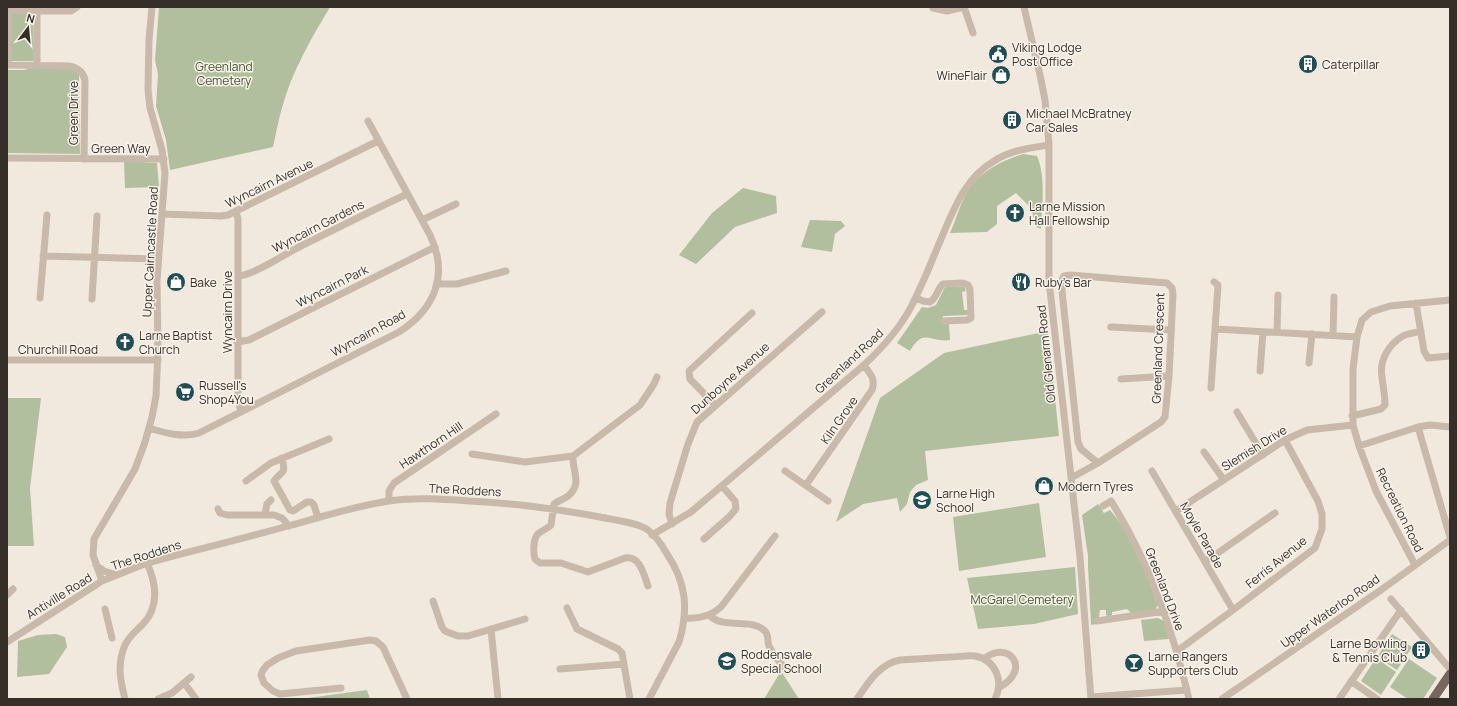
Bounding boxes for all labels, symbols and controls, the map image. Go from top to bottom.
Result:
north arrow [8,8,48,48]
text: N [25,10,37,26]
place label: Viking Lodge Post Office [1012,39,1082,70]
public building icon: Viking Lodge Post Office [987,43,1009,65]
building icon: Caterpillar [1297,53,1319,75]
place label: Caterpillar [1322,56,1380,73]
park label: Greenland Cemetery [195,58,253,89]
shop icon: WineFlair [990,64,1012,86]
place label: WineFlair [936,67,988,84]
street label: Green Drive [65,81,82,145]
place label: Michael McBratney Car Sales [1026,105,1132,136]
building icon: Michael McBratney Car Sales [1001,109,1023,131]
street label: Green Way [91,140,151,157]
street label: Wyncairn Avenue [222,154,316,212]
street label: Upper Cairncastle Road [138,186,162,318]
street label: Wyncairn Gardens [269,195,367,257]
place label: Larne Mission Hall Fellowship [1029,198,1110,229]
church icon: Larne Mission Hall Fellowship [1004,202,1026,224]
street label: Wyncairn Park [293,260,372,311]
shop icon: Bake [165,271,187,293]
street label: Wyncairn Drive [219,271,236,353]
restaurant icon: Ruby's Bar [1010,271,1032,293]
place label: Bake [190,274,217,291]
place label: Ruby's Bar [1035,274,1092,291]
street label: Greenland Crescent [1148,292,1168,404]
street label: Old Glenarm Road [1032,304,1060,404]
street label: Wyncairn Road [328,305,408,361]
street label: Greenland Road [811,325,887,397]
place label: Larne Baptist Church [139,327,213,358]
church icon: Larne Baptist Church [114,331,136,353]
street label: Dunboyne Avenue [687,338,773,418]
street label: Churchill Road [18,341,98,358]
place label: Russell's Shop4You [199,377,254,408]
supermarket icon: Russell's Shop4You [174,381,196,403]
street label: Kiln Grove [816,393,862,447]
street label: Hawthorn Hill [396,417,466,473]
street label: Slemish Drive [1218,421,1290,475]
street label: Recreation Road [1372,465,1428,555]
shop icon: Modern Tyres [1033,475,1055,497]
place label: Modern Tyres [1058,478,1133,495]
street label: The Roddens [428,480,502,500]
place label: Larne High School [936,485,995,516]
school or university icon: Larne High School [911,489,933,511]
street label: Moyle Parade [1176,499,1228,571]
street label: Ferris Avenue [1242,532,1310,592]
street label: The Roddens [109,536,183,574]
street label: Greenland Drive [1141,545,1189,633]
street label: Antiville Road [23,569,95,623]
street label: Upper Waterloo Road [1277,570,1383,652]
park label: McGarel Cemetery [970,591,1074,608]
place label: Larne Bowling & Tennis Club [1330,635,1407,666]
building icon: Larne Bowling & Tennis Club [1410,639,1432,661]
place label: Roddensvale Special School [741,646,822,677]
place label: Larne Rangers Supporters Club [1148,648,1238,679]
school or university icon: Roddensvale Special School [716,650,738,672]
bar icon: Larne Rangers Supporters Club [1123,652,1145,674]

